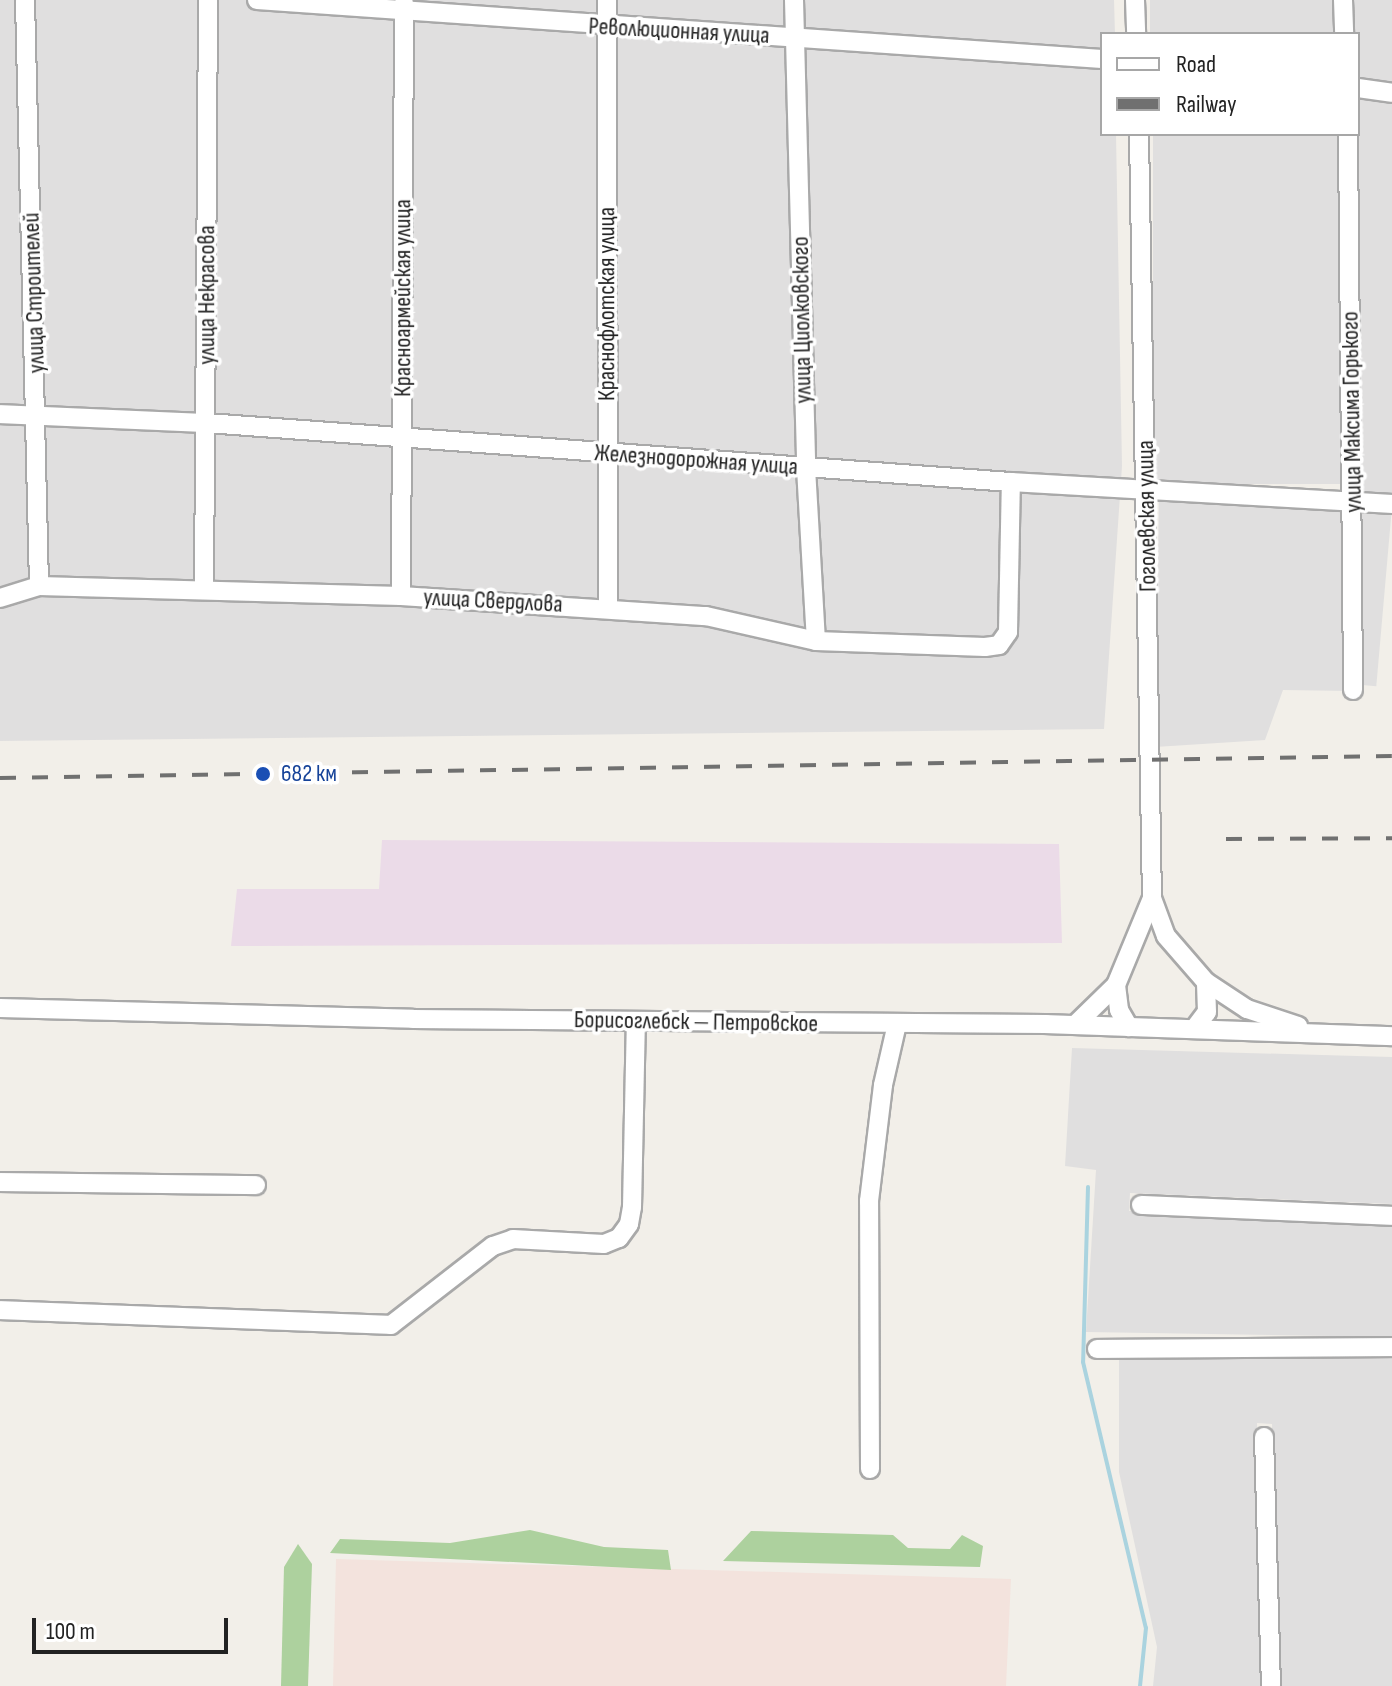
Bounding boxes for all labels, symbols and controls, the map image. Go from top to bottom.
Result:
street label: Революционная улица [588,12,770,50]
legend [1100,32,1360,136]
text: Road [1176,50,1216,79]
text: Railway [1176,90,1236,119]
street label: Красноармейская улица [389,199,417,397]
street label: Краснофлотская улица [593,207,621,401]
street label: улица Строителей [17,212,51,374]
street label: улица Некрасова [193,225,221,365]
street label: улица Циолковского [786,236,818,404]
street label: улица Максима Горького [1336,311,1368,513]
street label: Железнодорожная улица [593,439,799,481]
street label: Гоголевская улица [1131,440,1163,592]
street label: улица Свердлова [423,583,563,619]
place label: 682 км [281,760,337,788]
marker: 682 км [252,763,274,785]
street label: Борисоглебск — Петровское [574,1005,818,1039]
scale bar [36,1602,232,1652]
text: 100 m [46,1617,95,1646]

